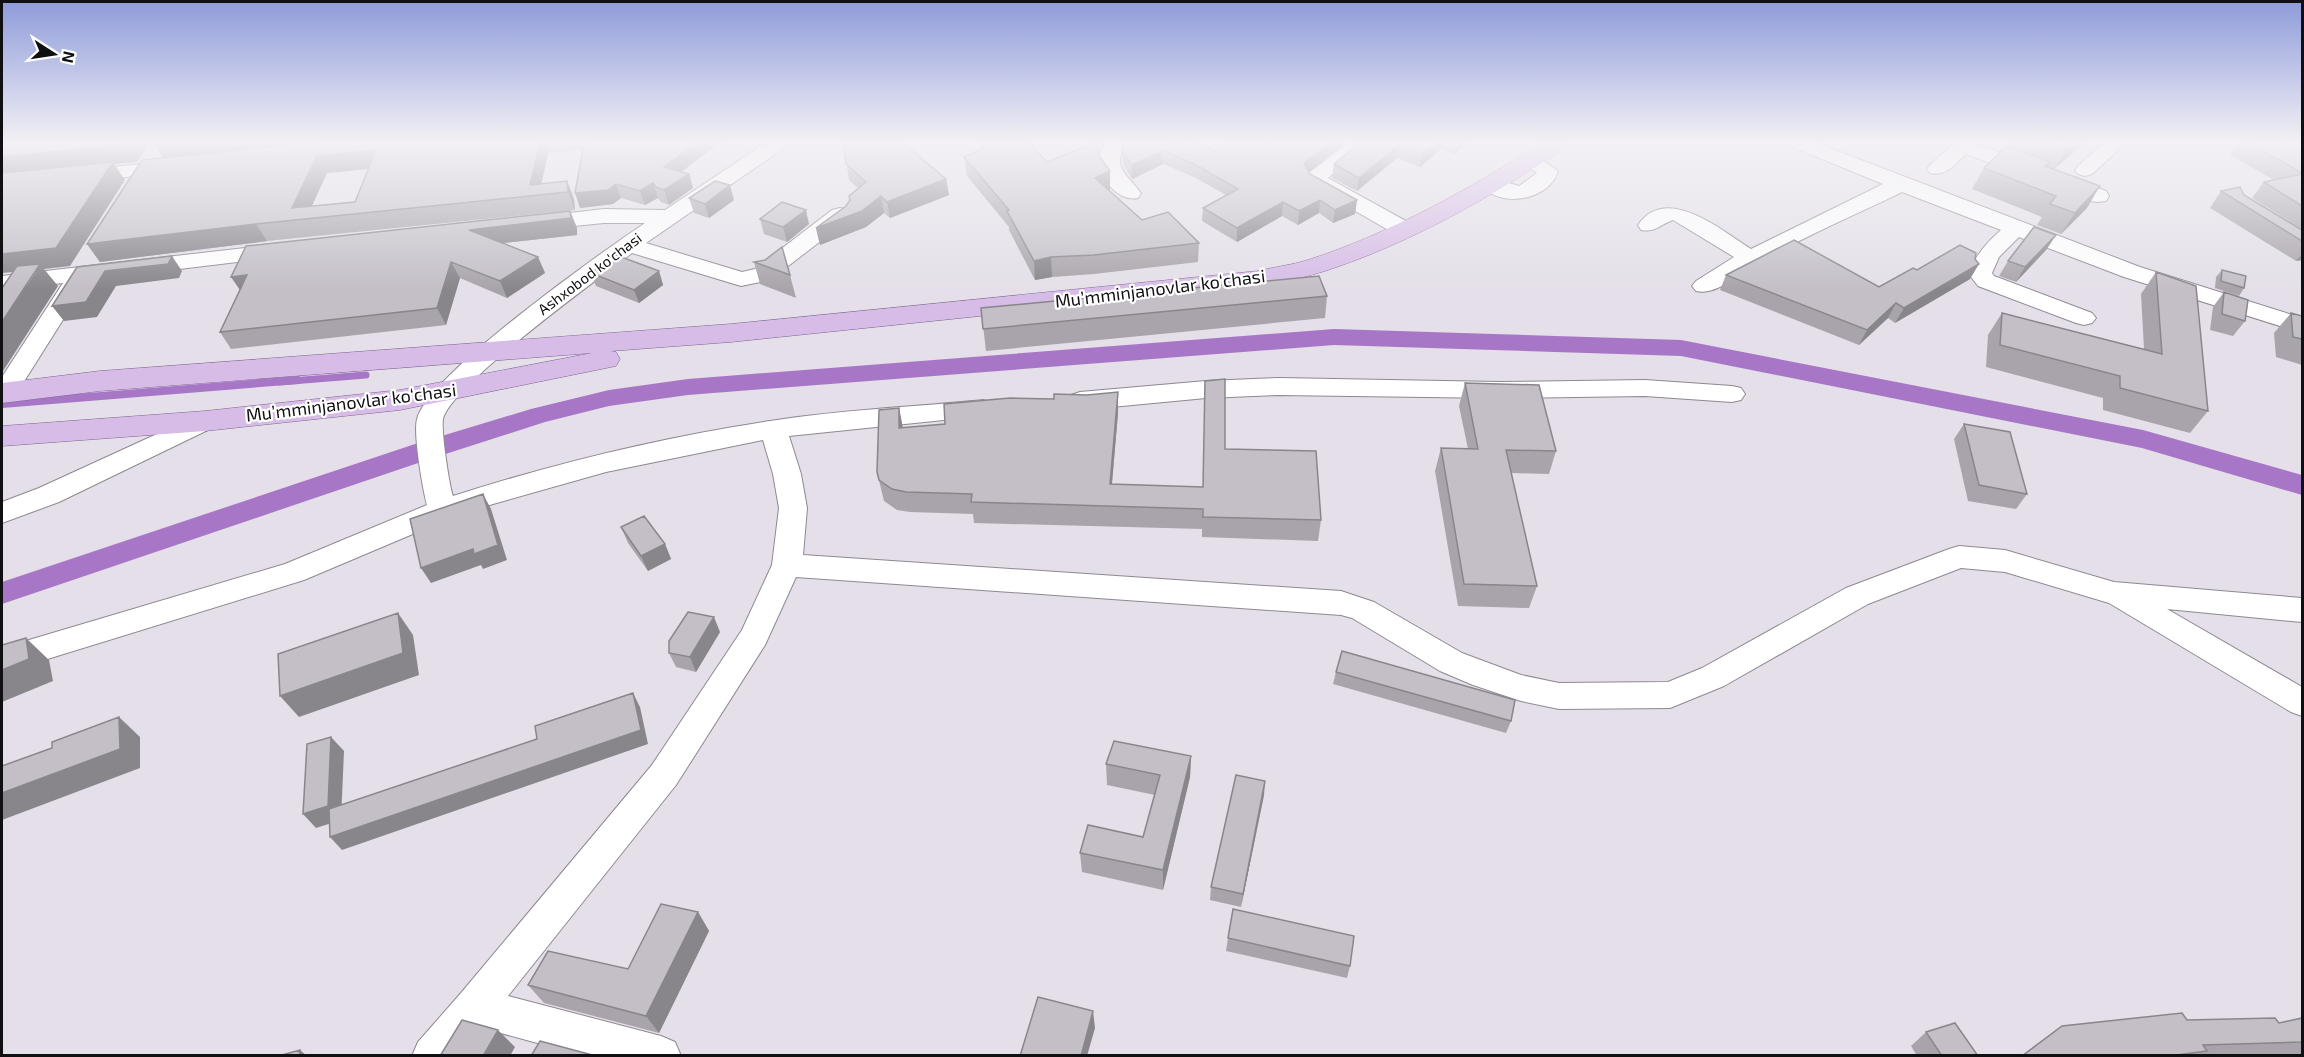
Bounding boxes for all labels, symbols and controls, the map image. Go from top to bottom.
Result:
north arrow [24,24,84,84]
text: N [59,50,80,65]
street label: Ashxobod ko'chasi [534,228,645,318]
street label: Mu’mminjanovlar ko‘chasi [1053,264,1266,312]
street label: Mu’mminjanovlar ko‘chasi [244,378,457,426]

